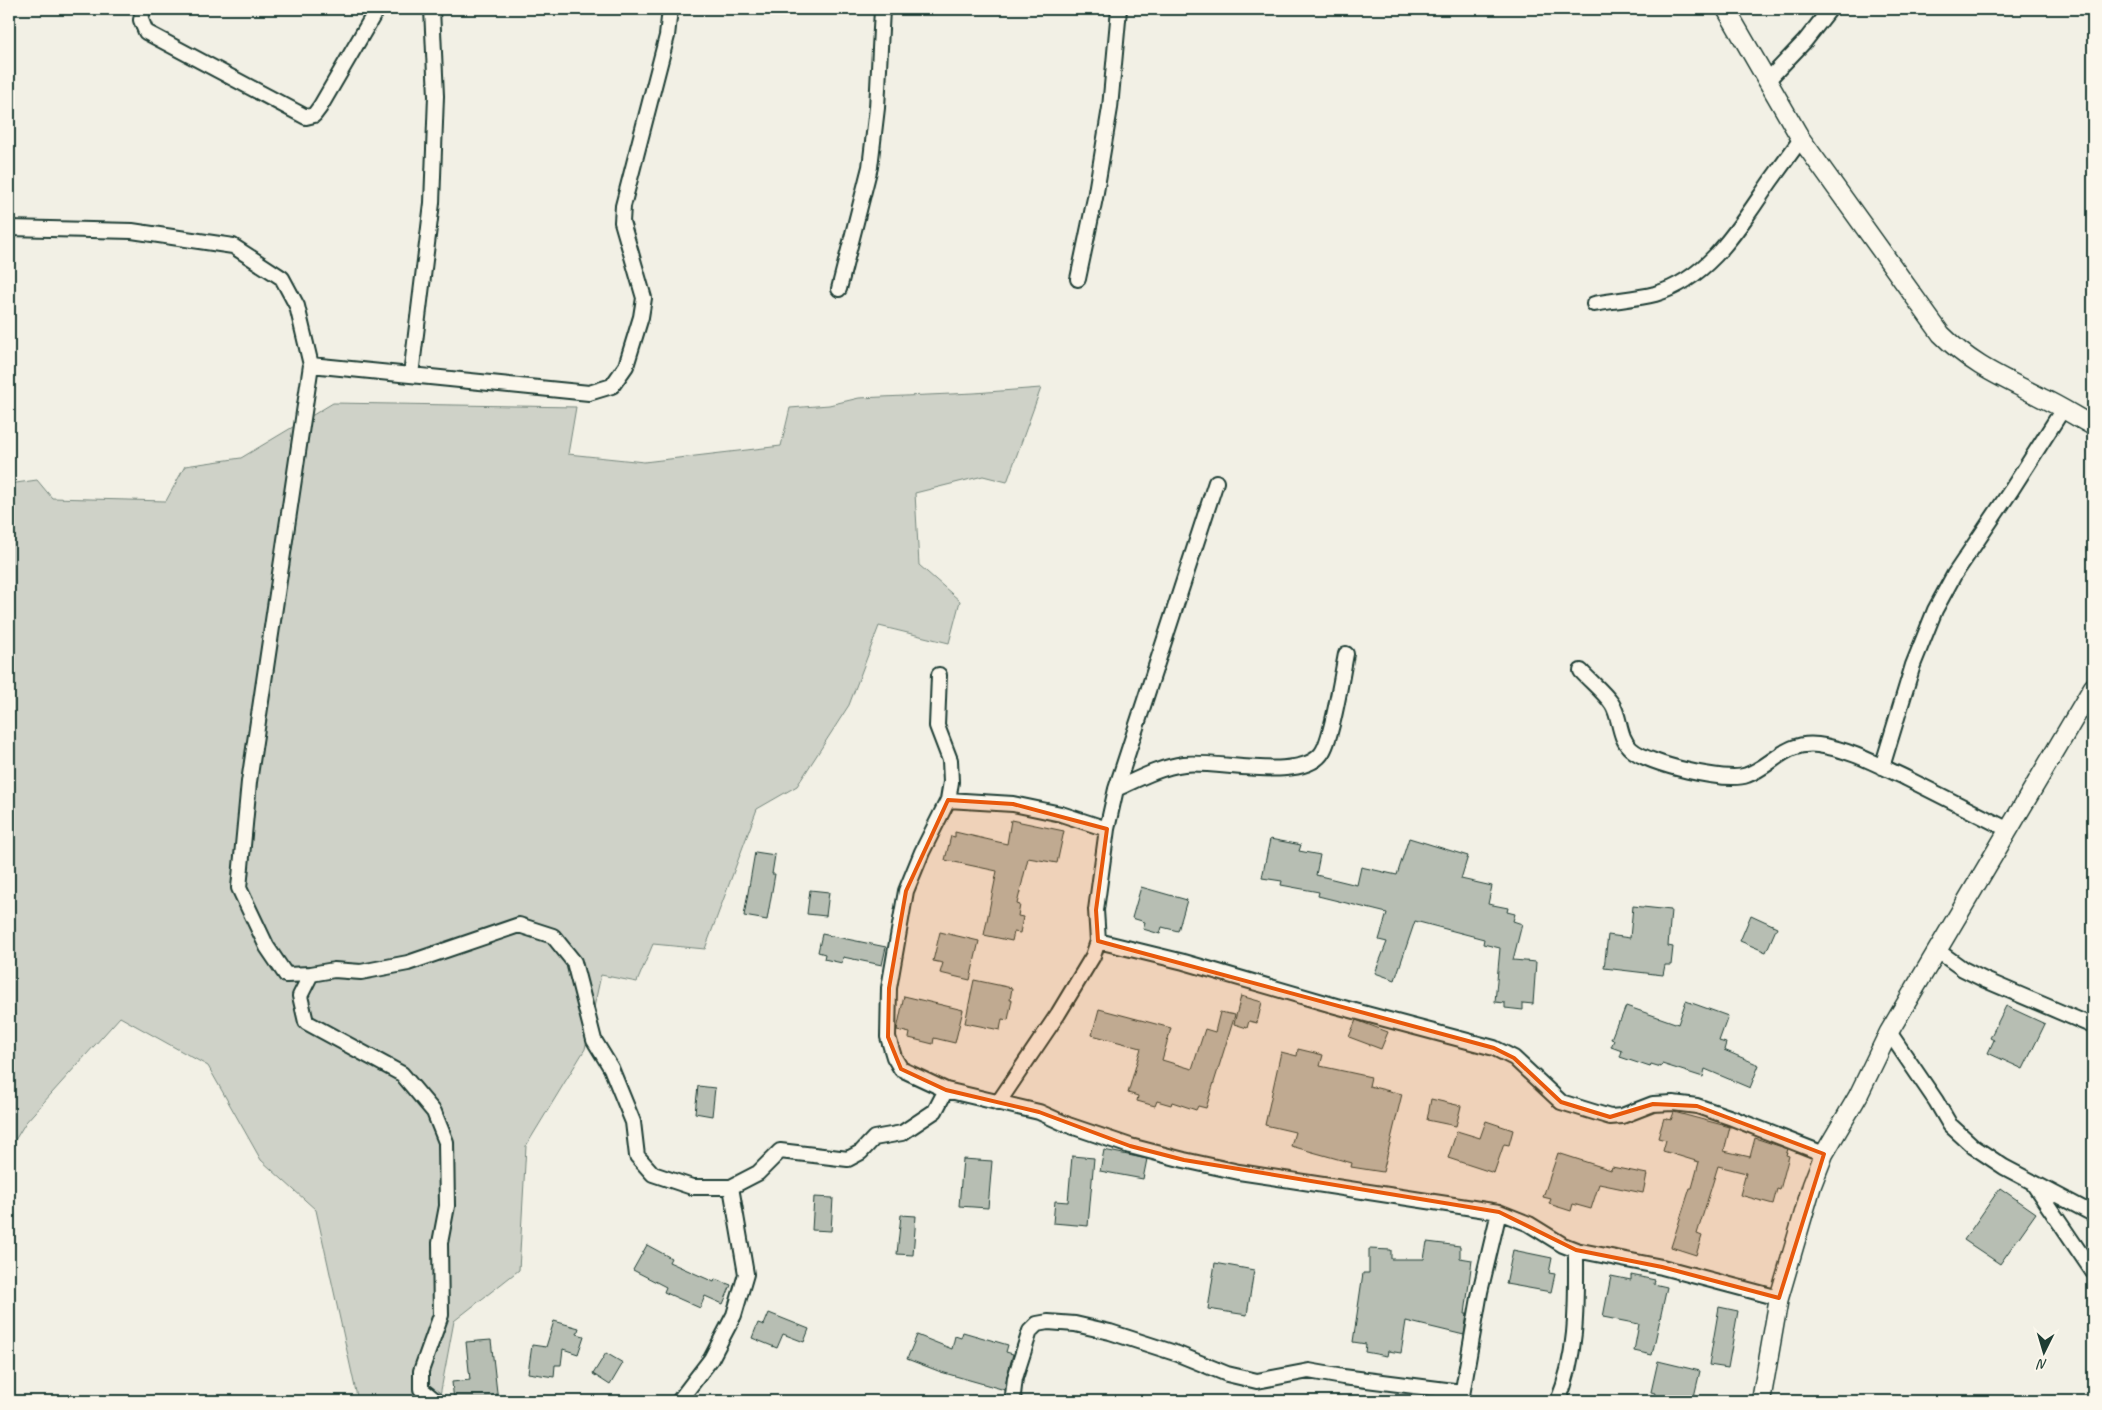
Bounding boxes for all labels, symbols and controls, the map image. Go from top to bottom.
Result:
north arrow [2020,1328,2070,1378]
text: N [2036,1355,2048,1373]

